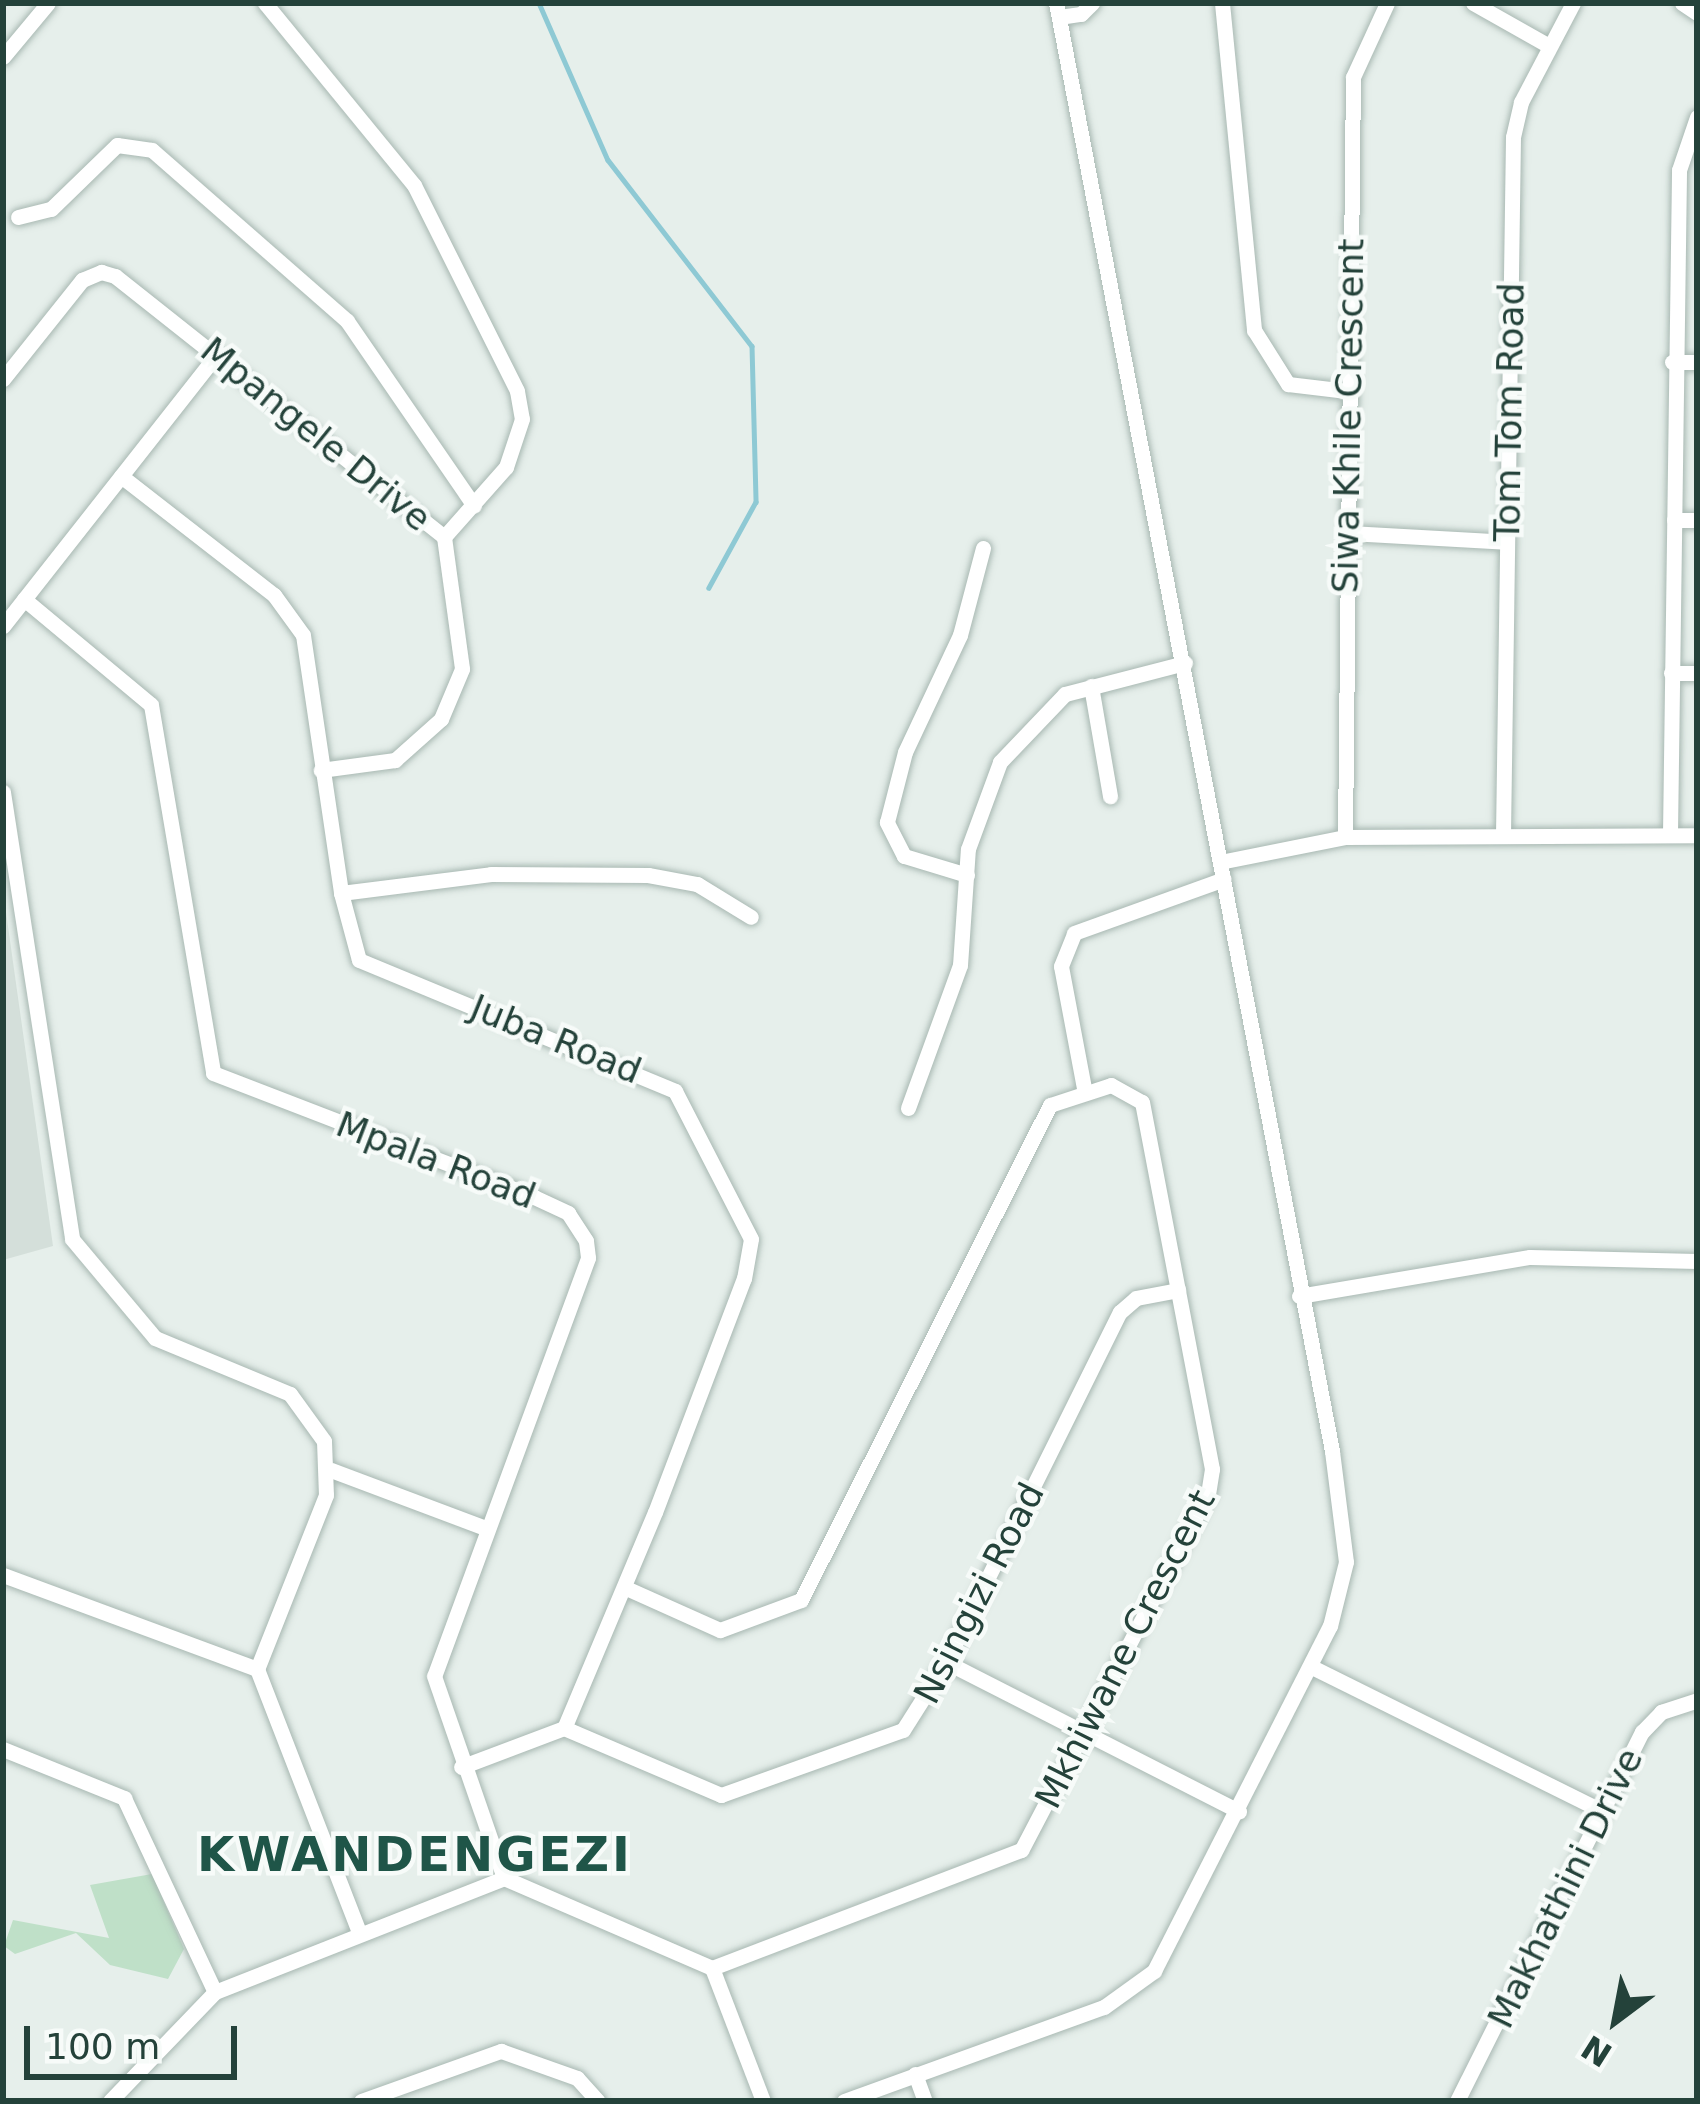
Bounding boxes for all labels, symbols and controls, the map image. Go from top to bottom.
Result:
street label: Siwa Khile Crescent [1323,238,1373,594]
street label: Tom Tom Road [1485,282,1533,542]
street label: Mpangele Drive [192,328,440,540]
street label: Juba Road [464,985,648,1093]
street label: Mpala Road [330,1102,542,1218]
street label: Nsingizi Road [905,1475,1053,1711]
street label: Mkhiwane Crescent [1026,1483,1224,1815]
street label: Makhathini Drive [1479,1741,1651,2035]
district label: KWANDENGEZI [197,1826,633,1884]
north arrow [1556,1960,1676,2080]
scale bar [30,2002,243,2076]
text: 100 m [45,2026,160,2067]
text: N [1575,2027,1619,2075]

